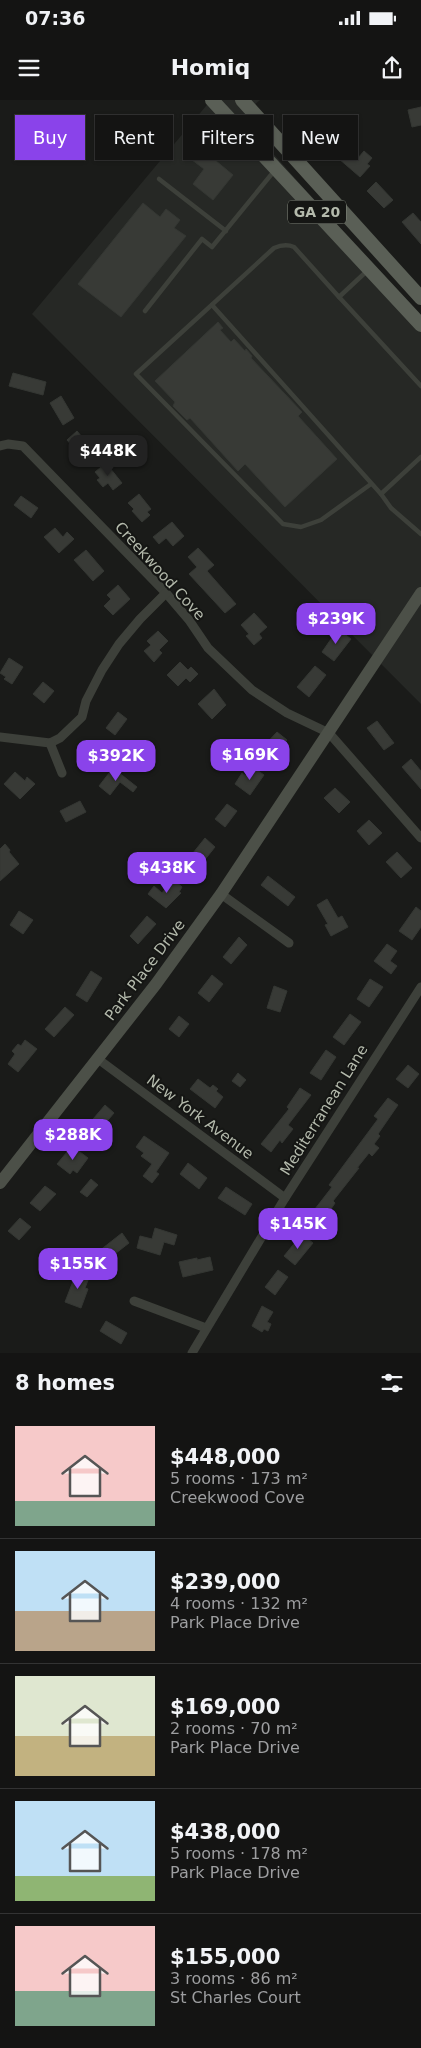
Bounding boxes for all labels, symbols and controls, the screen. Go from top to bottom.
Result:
text: 07:36 [25,7,85,29]
icon: menu [15,54,43,82]
icon: share [378,54,406,82]
text: Homiq [171,55,250,80]
chip: Buy [15,115,85,160]
chip: Rent [95,115,173,160]
chip: Filters [183,115,273,160]
chip: New [283,115,358,160]
road number: GA 20 [288,200,346,224]
pin: $448K [73,434,143,477]
text: $448K [80,441,136,460]
street label: Creekwood Cove [111,518,209,624]
pin: $239K [301,602,371,645]
text: $239K [308,609,364,628]
pin: $169K [215,738,285,781]
pin: $392K [81,740,151,782]
text: $169K [222,745,278,764]
text: $392K [88,746,144,765]
pin: $438K [132,852,202,894]
text: $438K [139,858,195,877]
street label: Park Place Drive [101,916,189,1024]
street label: Mediterranean Lane [276,1041,372,1179]
street label: New York Avenue [143,1071,257,1163]
pin: $288K [38,1118,108,1161]
text: $288K [45,1125,101,1144]
pin: $145K [263,1208,333,1250]
text: $145K [270,1214,326,1233]
pin: $155K [43,1248,113,1290]
text: $155K [50,1254,106,1273]
icon: filters [378,1369,406,1397]
text: 8 homes [15,1371,115,1395]
text: $448,000 [170,1445,280,1469]
icon: home [55,1446,115,1506]
text: 5 rooms · 173 m² [170,1469,308,1488]
text: Creekwood Cove [170,1488,305,1507]
text: $239,000 [170,1570,280,1594]
icon: home [55,1571,115,1631]
text: 4 rooms · 132 m² [170,1594,308,1613]
text: Park Place Drive [170,1613,300,1632]
text: $169,000 [170,1695,280,1719]
icon: home [55,1696,115,1756]
text: 2 rooms · 70 m² [170,1719,298,1738]
text: Park Place Drive [170,1738,300,1757]
text: $438,000 [170,1820,280,1844]
icon: home [55,1821,115,1881]
text: 5 rooms · 178 m² [170,1844,308,1863]
text: Park Place Drive [170,1863,300,1882]
text: $155,000 [170,1945,280,1969]
icon: home [55,1946,115,2006]
text: 3 rooms · 86 m² [170,1969,298,1988]
text: St Charles Court [170,1988,301,2007]

